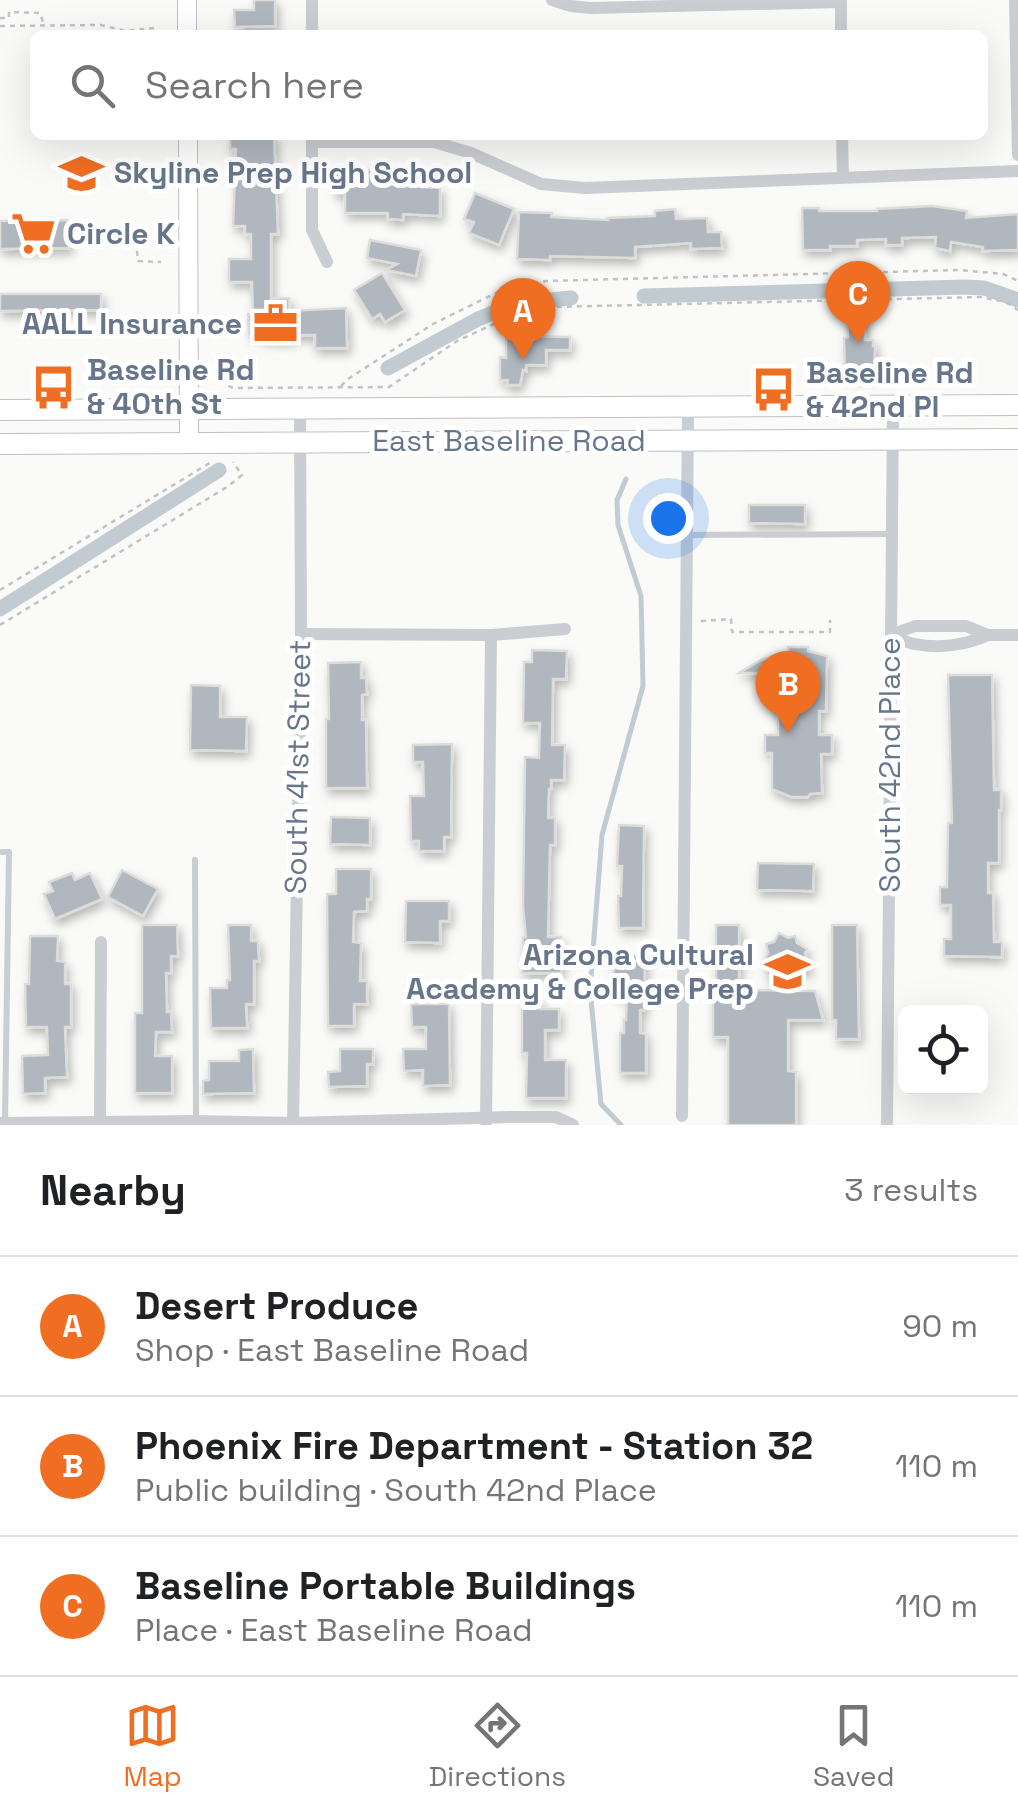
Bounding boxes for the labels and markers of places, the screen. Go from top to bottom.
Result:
school or university icon: Skyline Prep High School [57,149,105,197]
place label: Skyline Prep High School [114,153,472,192]
supermarket icon: Circle K [10,210,58,258]
place label: Circle K [67,214,175,253]
pin: C [826,260,890,343]
pin: A [490,278,556,360]
office icon: AALL Insurance [251,300,299,348]
place label: AALL Insurance [22,304,242,343]
place label: Baseline Rd & 40th St [87,350,255,423]
place label: Baseline Rd & 42nd Pl [806,353,974,426]
bus stop icon: Baseline Rd & 40th St [30,363,78,411]
bus stop icon: Baseline Rd & 42nd Pl [749,366,797,414]
pin: B [756,650,820,733]
place label: Arizona Cultural Academy & College Prep [406,935,754,1008]
school or university icon: Arizona Cultural Academy & College Prep [763,948,811,996]

